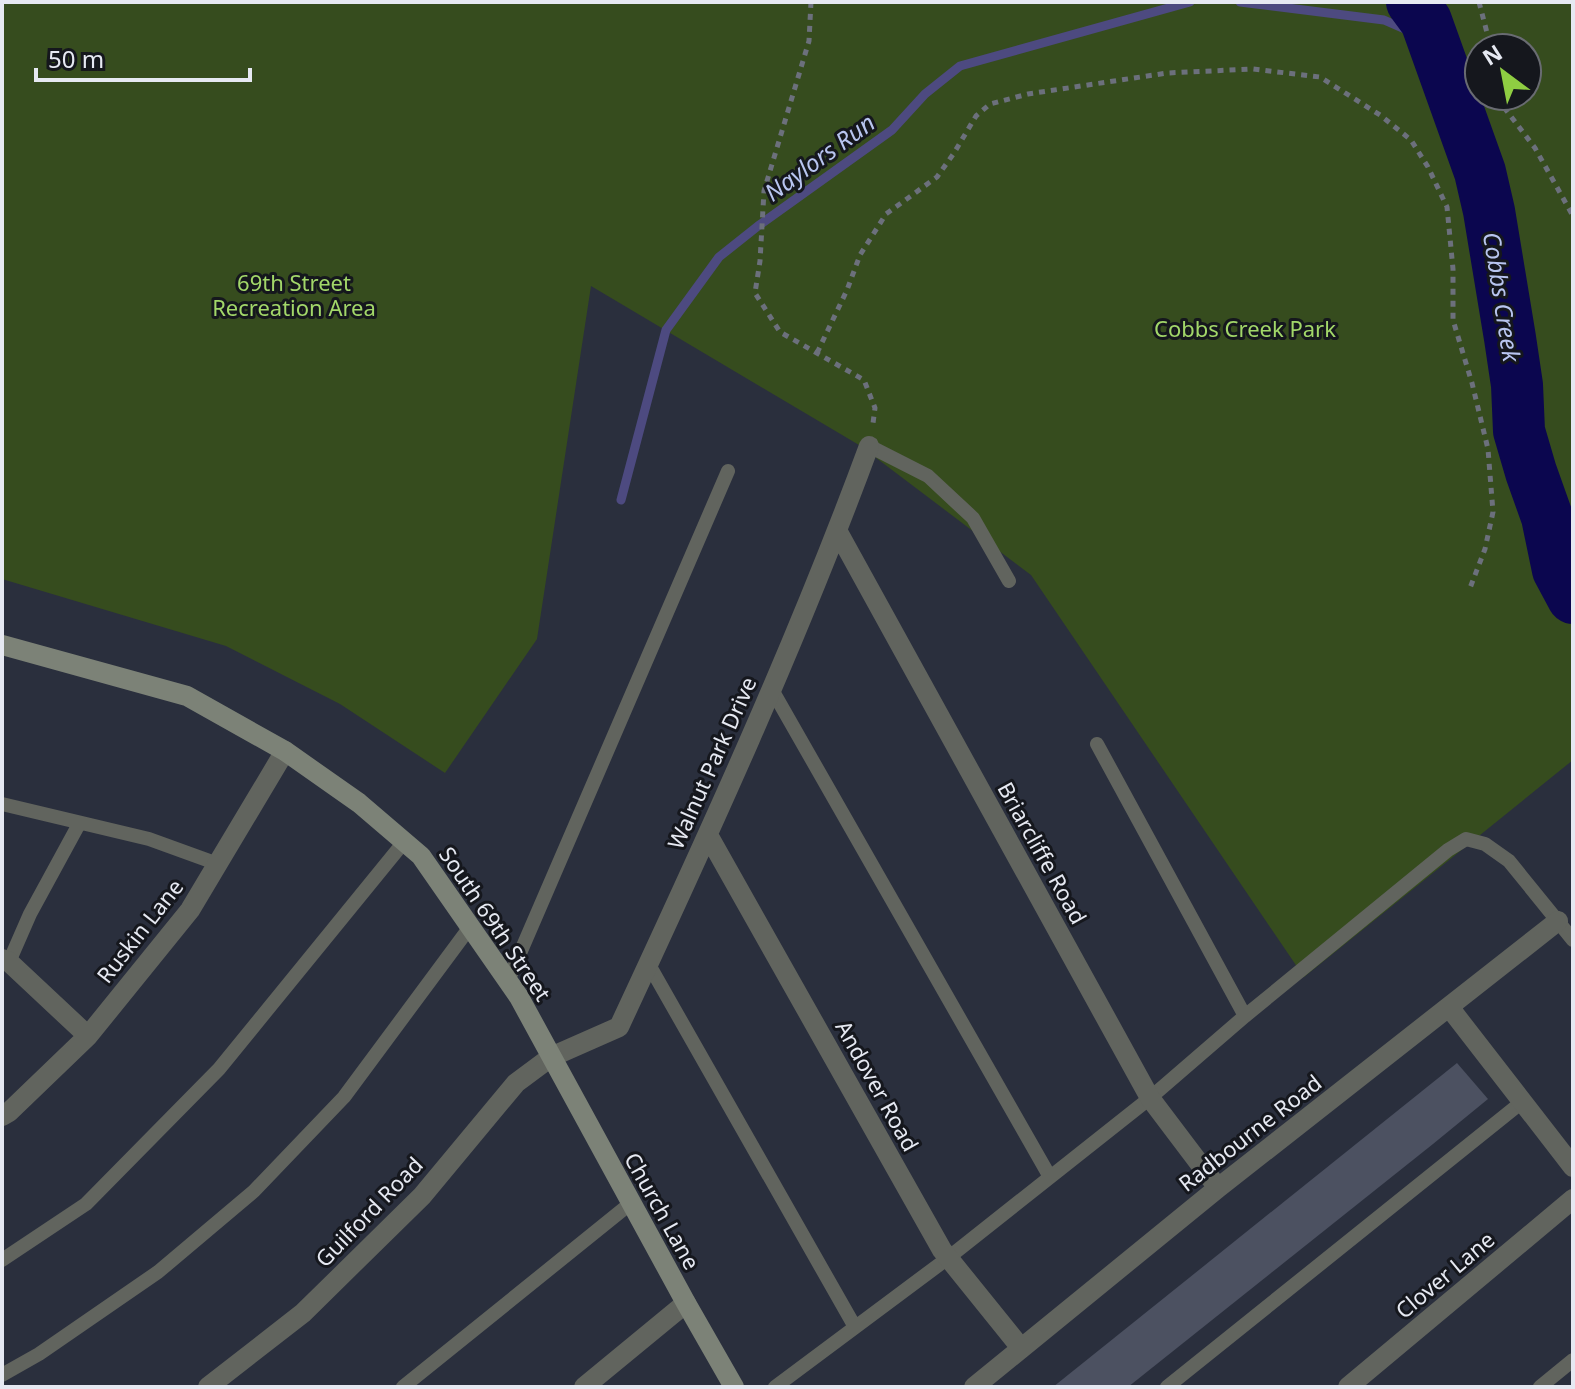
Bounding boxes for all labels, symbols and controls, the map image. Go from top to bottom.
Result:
scale bar [36,32,250,82]
north arrow [1463,32,1543,112]
text: N [1476,37,1507,72]
text: 50 m [48,42,104,75]
water label: Naylors Run [757,105,881,208]
water label: Cobbs Creek [1476,229,1529,365]
park label: 69th Street Recreation Area [212,267,376,322]
park label: Cobbs Creek Park [1154,313,1336,343]
street label: Walnut Park Drive [660,672,763,853]
street label: Briarcliffe Road [991,776,1094,929]
street label: South 69th Street [433,840,559,1007]
street label: Ruskin Lane [89,872,189,989]
street label: Andover Road [830,1015,926,1156]
street label: Radbourne Road [1172,1067,1327,1197]
street label: Church Lane [618,1147,707,1274]
street label: Guilford Road [308,1150,429,1273]
street label: Clover Lane [1388,1224,1500,1325]

